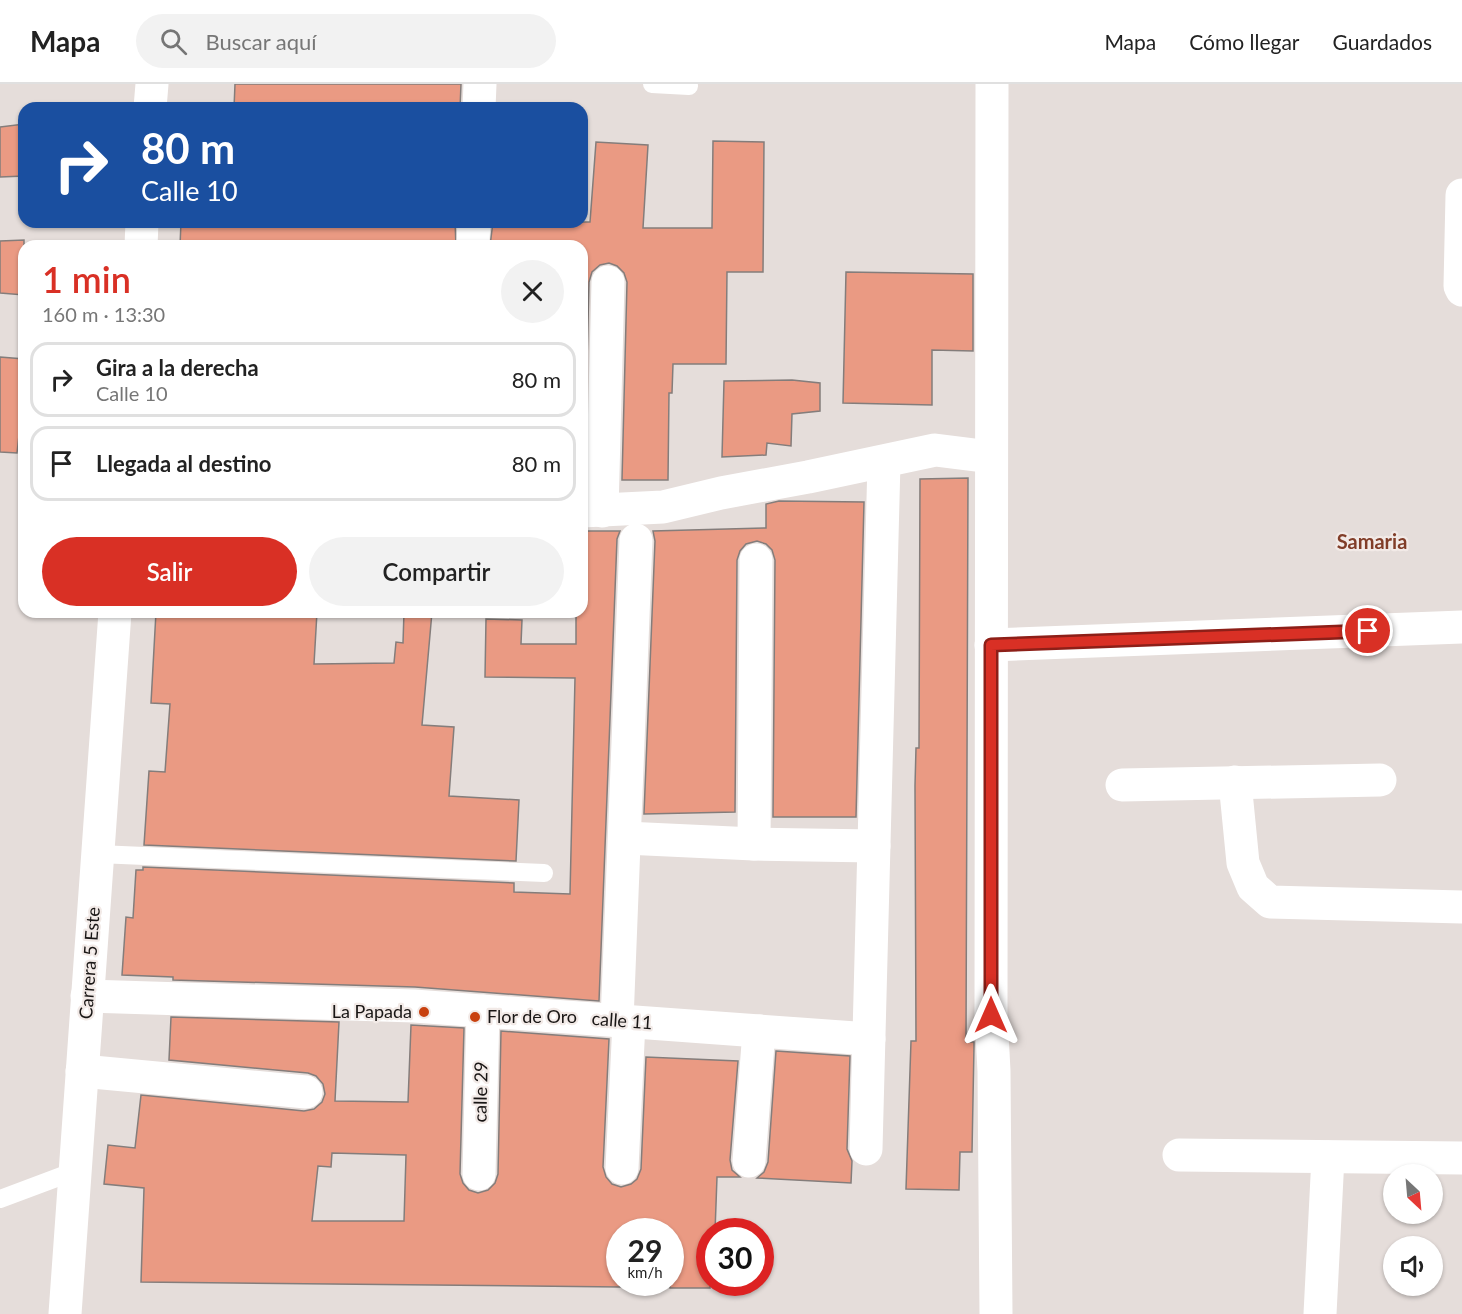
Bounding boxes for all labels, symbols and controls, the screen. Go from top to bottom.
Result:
search box [136,14,556,68]
text: Mapa [30,24,100,58]
icon: search [157,25,190,58]
text: Buscar aquí [205,28,317,55]
text: Mapa [1104,29,1156,54]
text: Cómo llegar [1189,29,1300,54]
text: Guardados [1333,29,1432,54]
text: 80 m [141,123,235,173]
icon: right [42,126,120,204]
text: Calle 10 [141,174,238,207]
text: 1 min [42,257,131,301]
button: close [501,260,564,323]
text: 160 m · 13:30 [42,302,165,326]
text: Gira a la derecha [96,354,259,381]
icon: right [45,363,78,396]
text: 80 m [512,366,561,393]
text: Calle 10 [96,381,168,405]
icon: arrive [45,447,78,480]
text: Llegada al destino [96,450,272,477]
text: 80 m [512,450,561,477]
district label: Samaria [1337,529,1407,553]
button: Salir [42,537,297,606]
button: Compartir [309,537,564,606]
pin [1342,605,1393,656]
icon: arrive [1351,614,1384,647]
street label: Carrera 5 Este [74,906,104,1020]
position arrow [959,983,1023,1047]
place label: La Papada [332,1000,412,1022]
marker: La Papada [417,1005,431,1019]
place label: Flor de Oro [487,1005,577,1027]
street label: calle 11 [591,1007,653,1033]
marker: Flor de Oro [468,1010,482,1024]
street label: calle 29 [468,1061,492,1123]
north arrow [1383,1164,1443,1224]
map controls [1383,1164,1443,1296]
speed limit sign: 30 [696,1218,774,1296]
text: 29 [628,1232,662,1268]
button: sound [1383,1236,1443,1296]
text: km/h [627,1263,663,1281]

